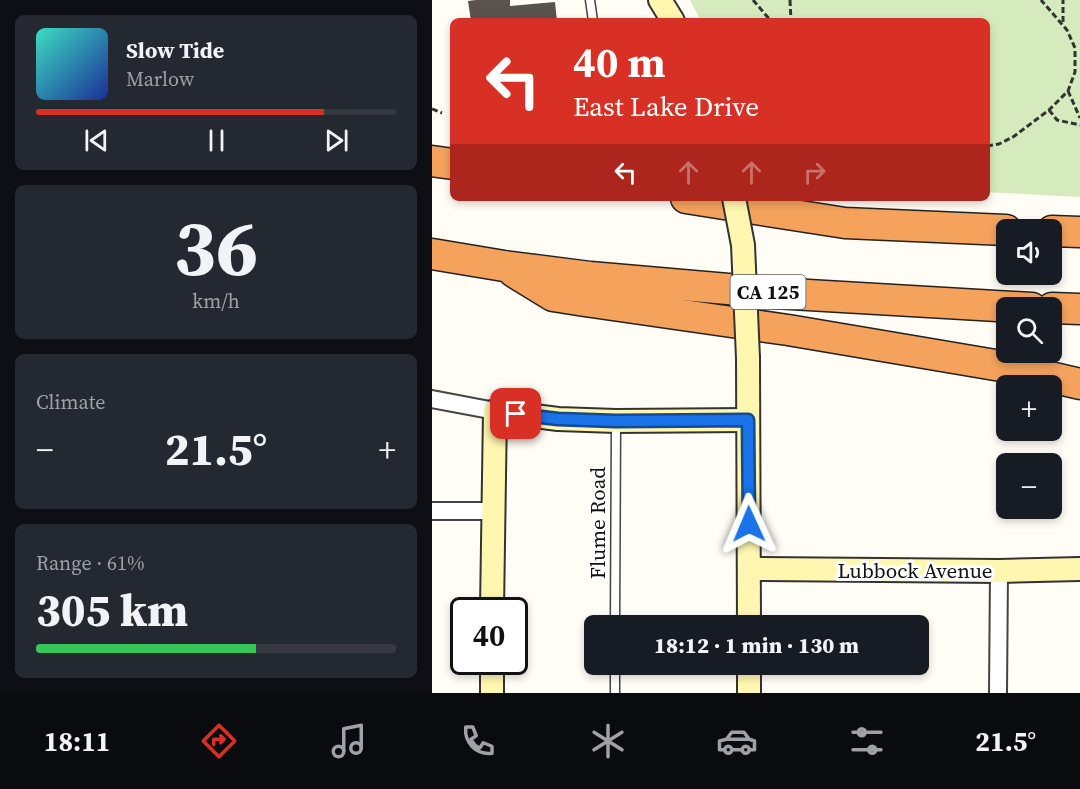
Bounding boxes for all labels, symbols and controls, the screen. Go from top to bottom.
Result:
text: 40 m [573,33,666,91]
text: Slow Tide [126,35,224,65]
icon: left [474,42,552,120]
text: Marlow [126,65,194,93]
text: East Lake Drive [573,88,759,125]
icon: previous [80,124,113,157]
icon: pause [200,124,233,157]
icon: next [320,124,353,157]
icon: left [609,156,642,189]
icon: ahead [672,156,705,189]
icon: ahead [735,156,768,189]
icon: right [798,156,831,189]
text: 36 [174,194,258,301]
map controls [996,219,1062,519]
button: sound [996,219,1062,285]
road number: CA 125 [730,275,806,309]
text: km/h [192,287,240,315]
button: search [996,297,1062,363]
button: + [996,375,1062,441]
text: Climate [36,388,105,416]
pin [490,388,541,439]
icon: arrive [499,397,532,430]
text: 21.5° [165,418,267,480]
text: − [36,427,54,472]
text: + [379,427,396,472]
button: − [996,453,1062,519]
street label: Flume Road [583,467,612,579]
position arrow [717,492,781,556]
text: Range · 61% [36,549,145,577]
street label: Lubbock Avenue [837,556,993,585]
text: 305 km [36,579,188,641]
speed limit sign: 40 [450,597,528,675]
text: 18:12 · 1 min · 130 m [654,630,859,660]
icon: directions [198,720,240,762]
icon: music [328,720,370,762]
icon: phone [457,720,499,762]
icon: climate [587,720,629,762]
icon: car [716,720,758,762]
icon: filters [846,720,888,762]
text: 18:11 [44,723,110,760]
text: 21.5° [975,723,1036,760]

